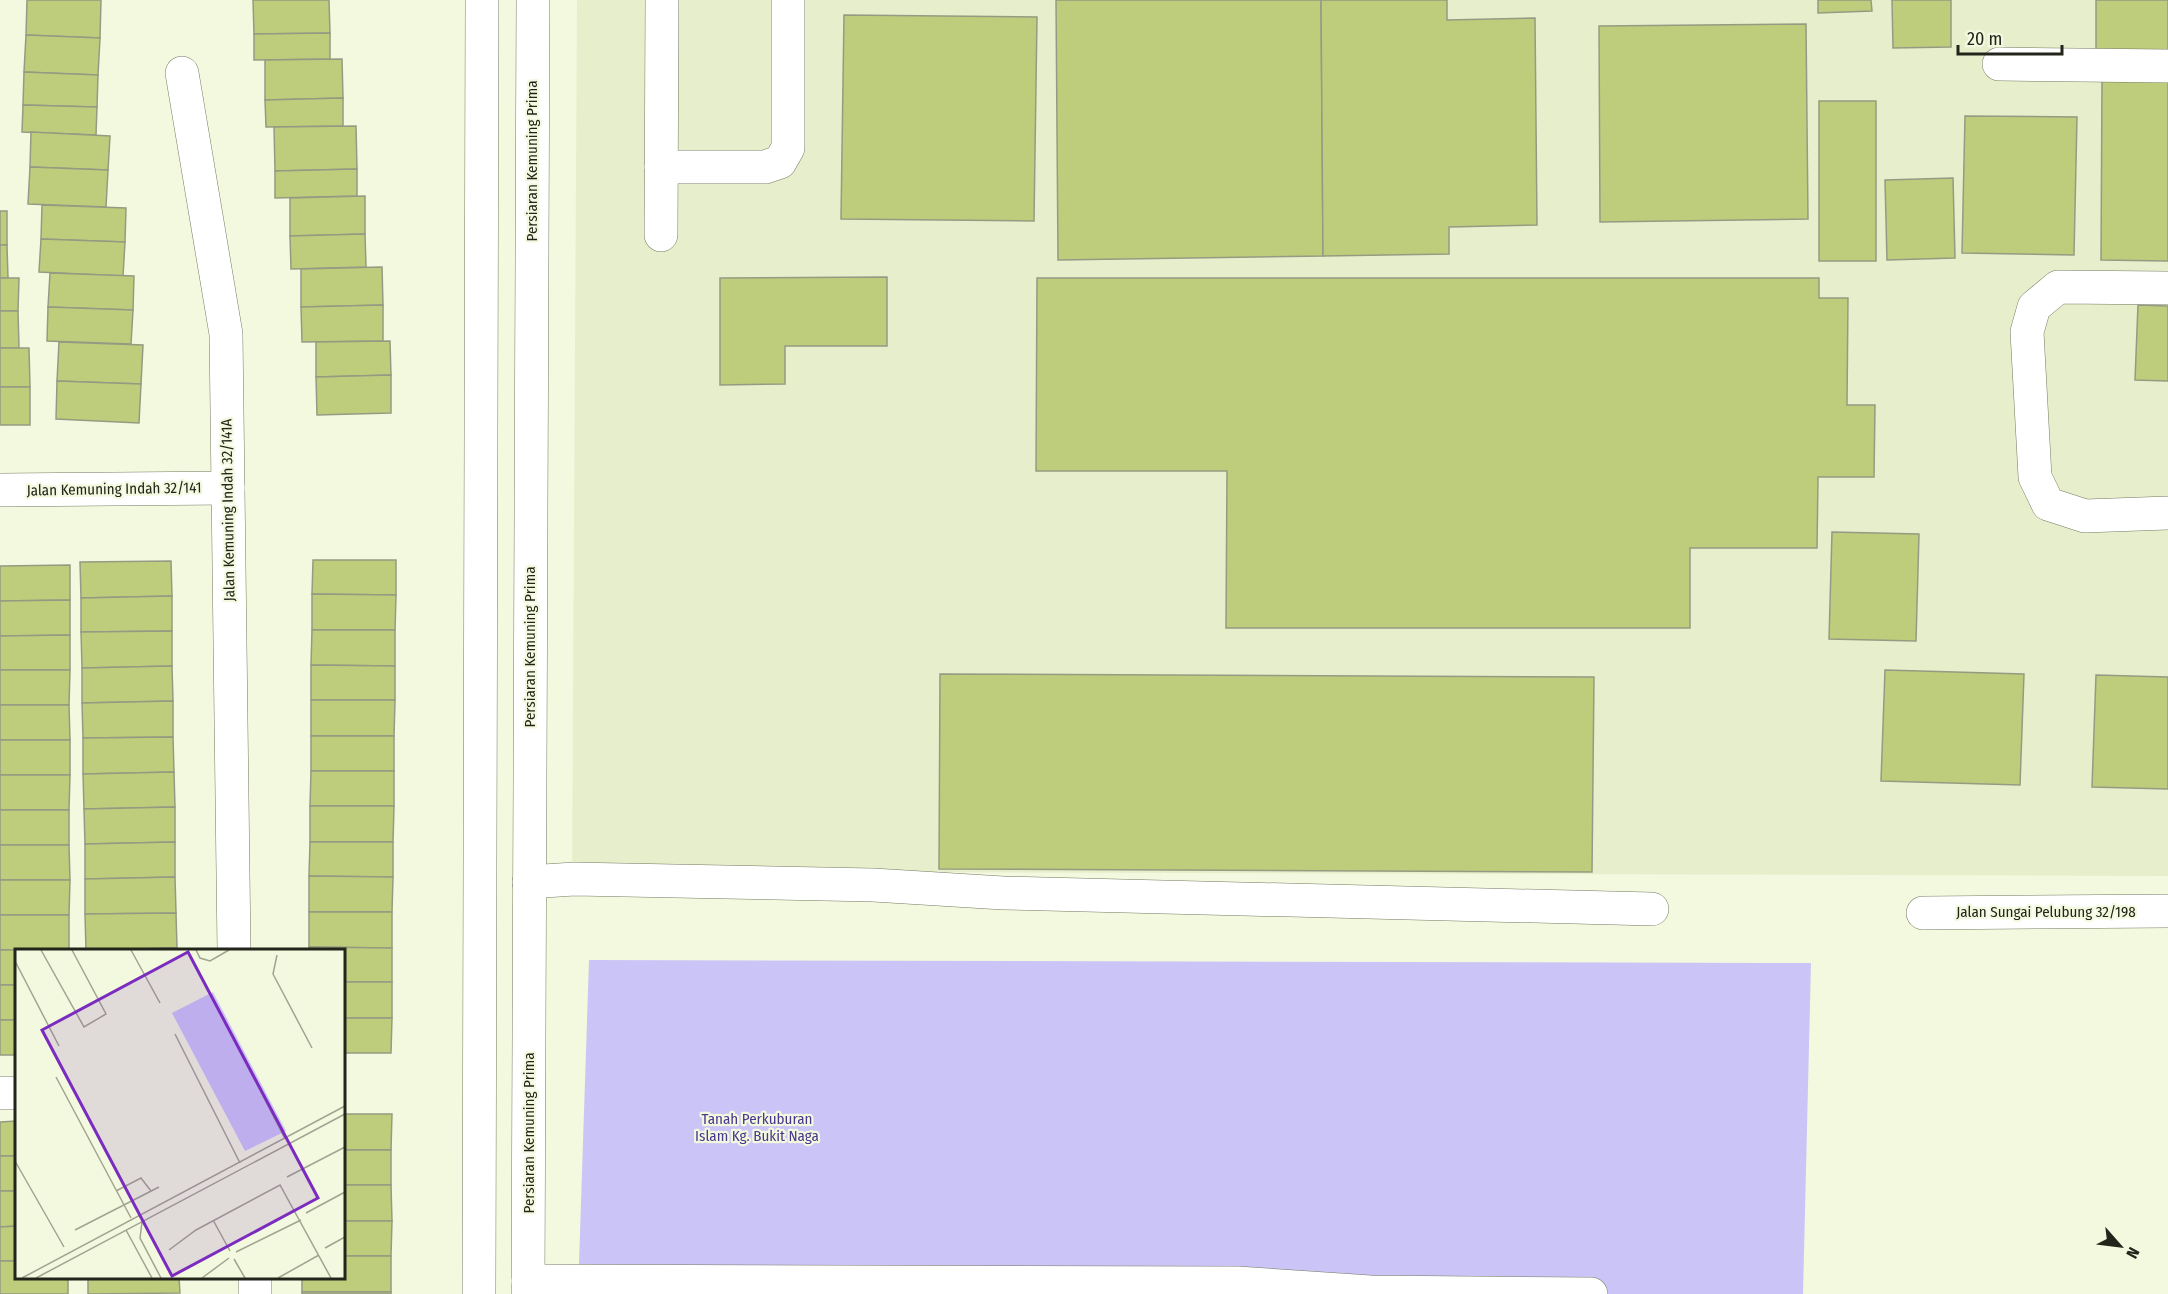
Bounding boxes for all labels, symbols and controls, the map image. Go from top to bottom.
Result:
scale bar [1958,18,2062,56]
text: 20 m [1967,28,2002,50]
street label: Persiaran Kemuning Prima [523,80,541,242]
street label: Jalan Kemuning Indah 32/141A [217,418,239,602]
street label: Jalan Kemuning Indah 32/141 [26,478,202,500]
street label: Persiaran Kemuning Prima [521,566,539,728]
street label: Jalan Sungai Pelubung 32/198 [1956,903,2136,921]
inset map [15,949,345,1279]
street label: Persiaran Kemuning Prima [520,1052,538,1214]
park label: Tanah Perkuburan Islam Kg. Bukit Naga [695,1110,819,1145]
north arrow [2090,1216,2150,1276]
text: N [2122,1244,2143,1262]

